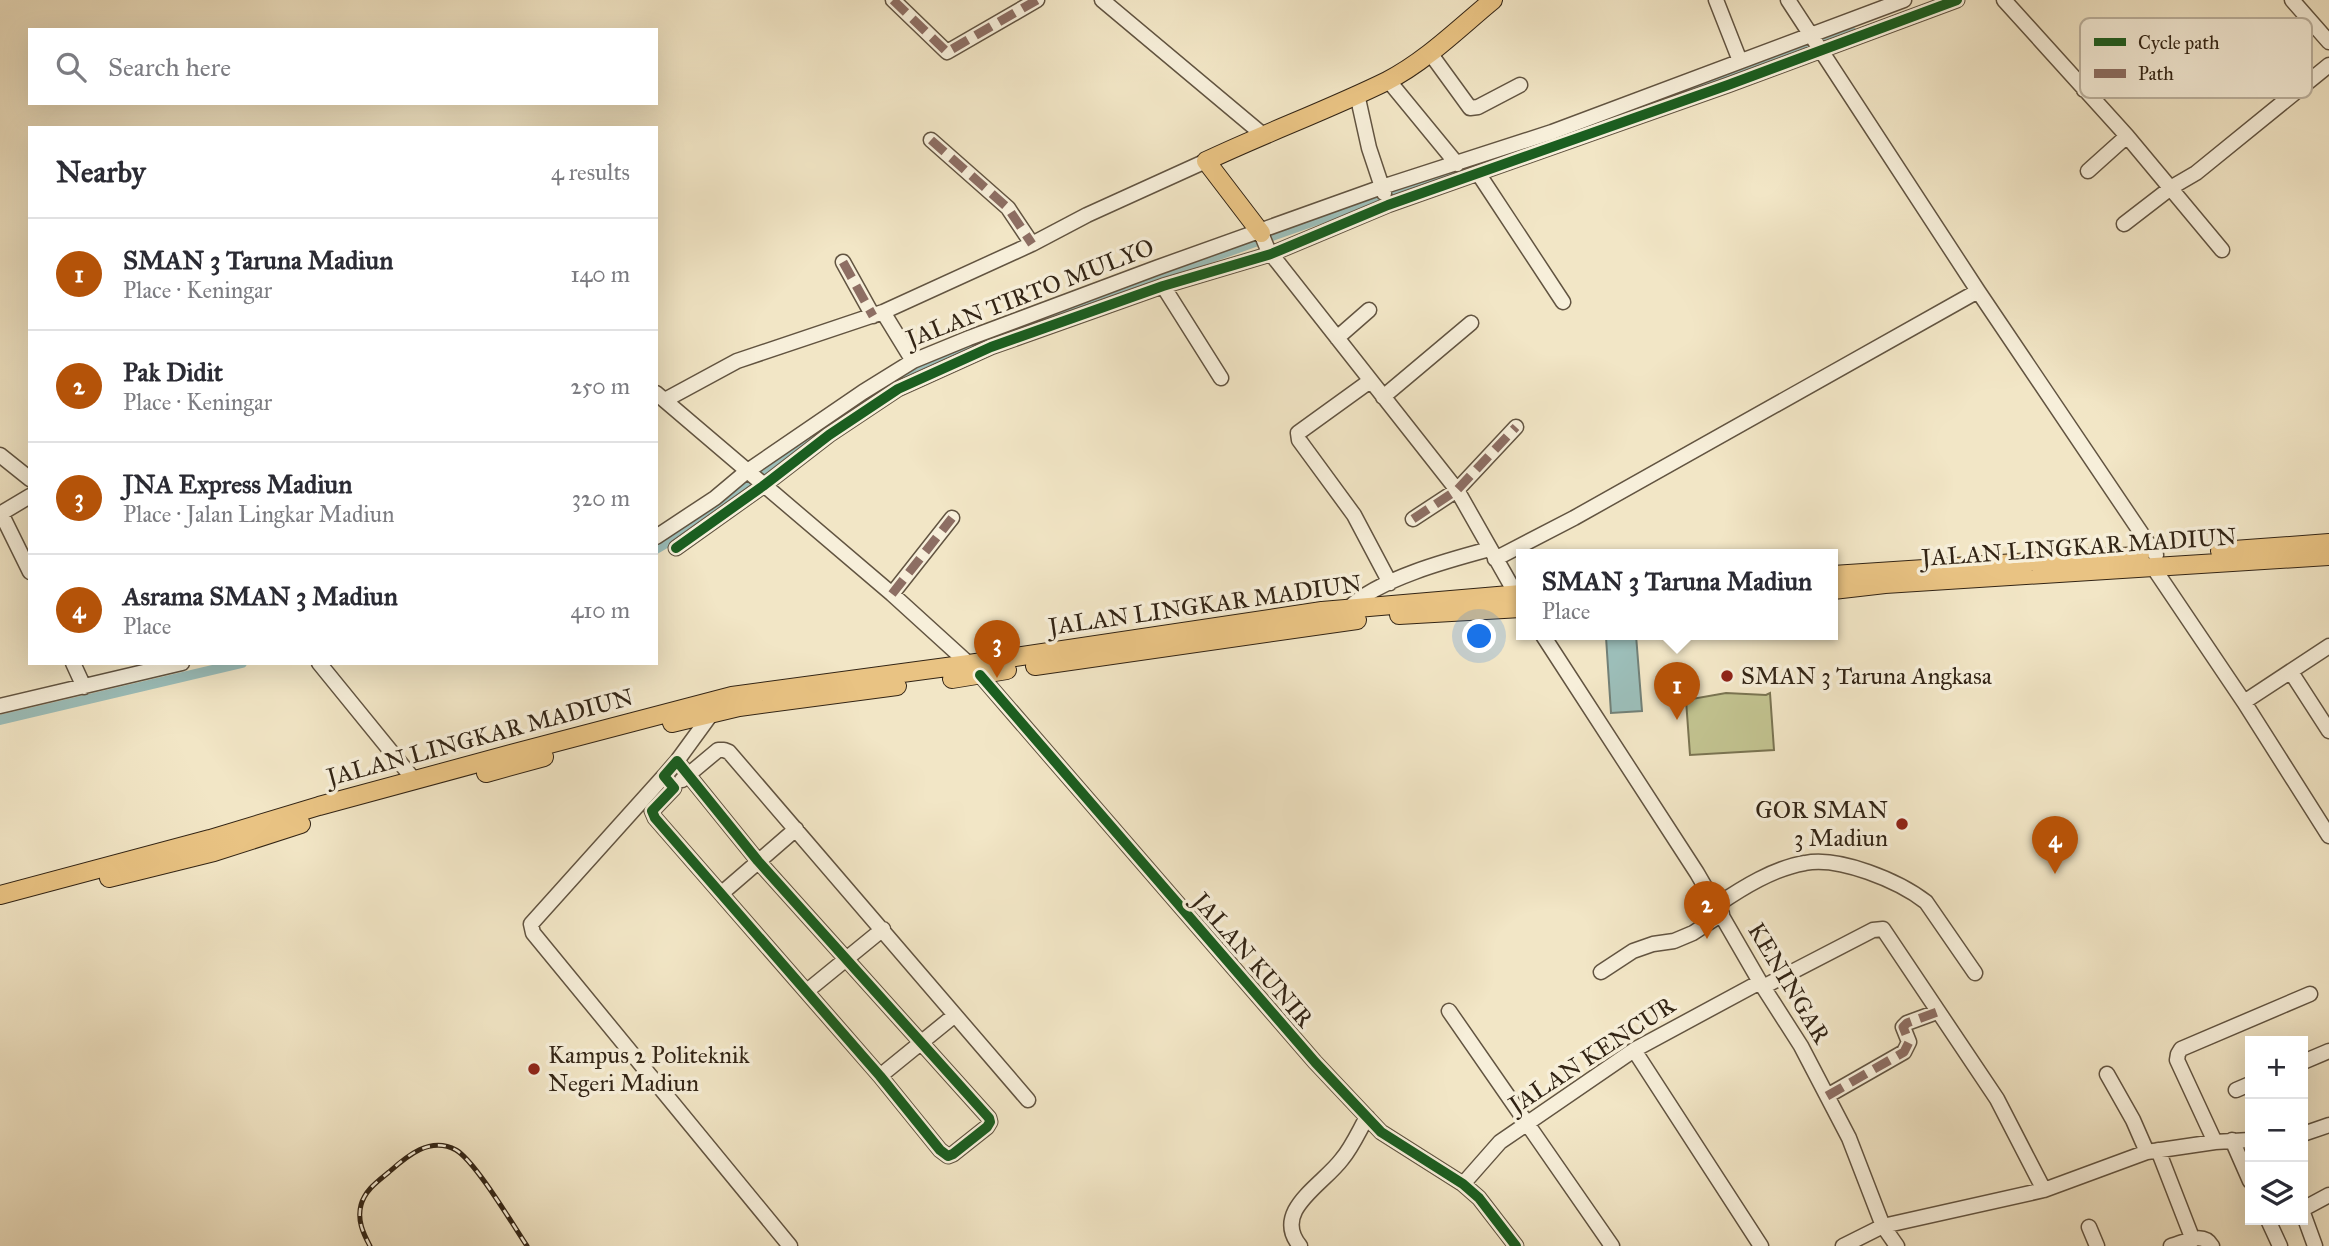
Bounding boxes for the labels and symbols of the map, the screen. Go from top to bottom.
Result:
legend [2080,18,2312,98]
text: Cycle path [2138,31,2220,54]
text: Path [2138,62,2174,85]
street label: JALAN TIRTO MULYO [899,232,1158,355]
street label: JALAN LINGKAR MADIUN [1917,521,2238,573]
street label: JALAN LINGKAR MADIUN [1044,568,1363,642]
your location [1462,619,1496,653]
pin: 3 [974,620,1020,678]
place label: SMAN 3 Taruna Angkasa [1741,661,1993,691]
pin: 1 [1654,662,1700,720]
marker: SMAN 3 Taruna Angkasa [1719,668,1735,684]
street label: JALAN LINGKAR MADIUN [321,682,636,793]
place label: GOR SMAN 3 Madiun [1755,795,1888,853]
marker: GOR SMAN 3 Madiun [1894,816,1910,832]
pin: 4 [2032,816,2078,874]
pin: 2 [1684,881,1730,939]
street label: JALAN KUNIR [1184,884,1320,1034]
street label: KENINGAR [1741,917,1837,1050]
street label: JALAN KENCUR [1501,989,1682,1122]
place label: Kampus 2 Politeknik Negeri Madiun [548,1040,751,1098]
marker: Kampus 2 Politeknik Negeri Madiun [526,1061,542,1077]

